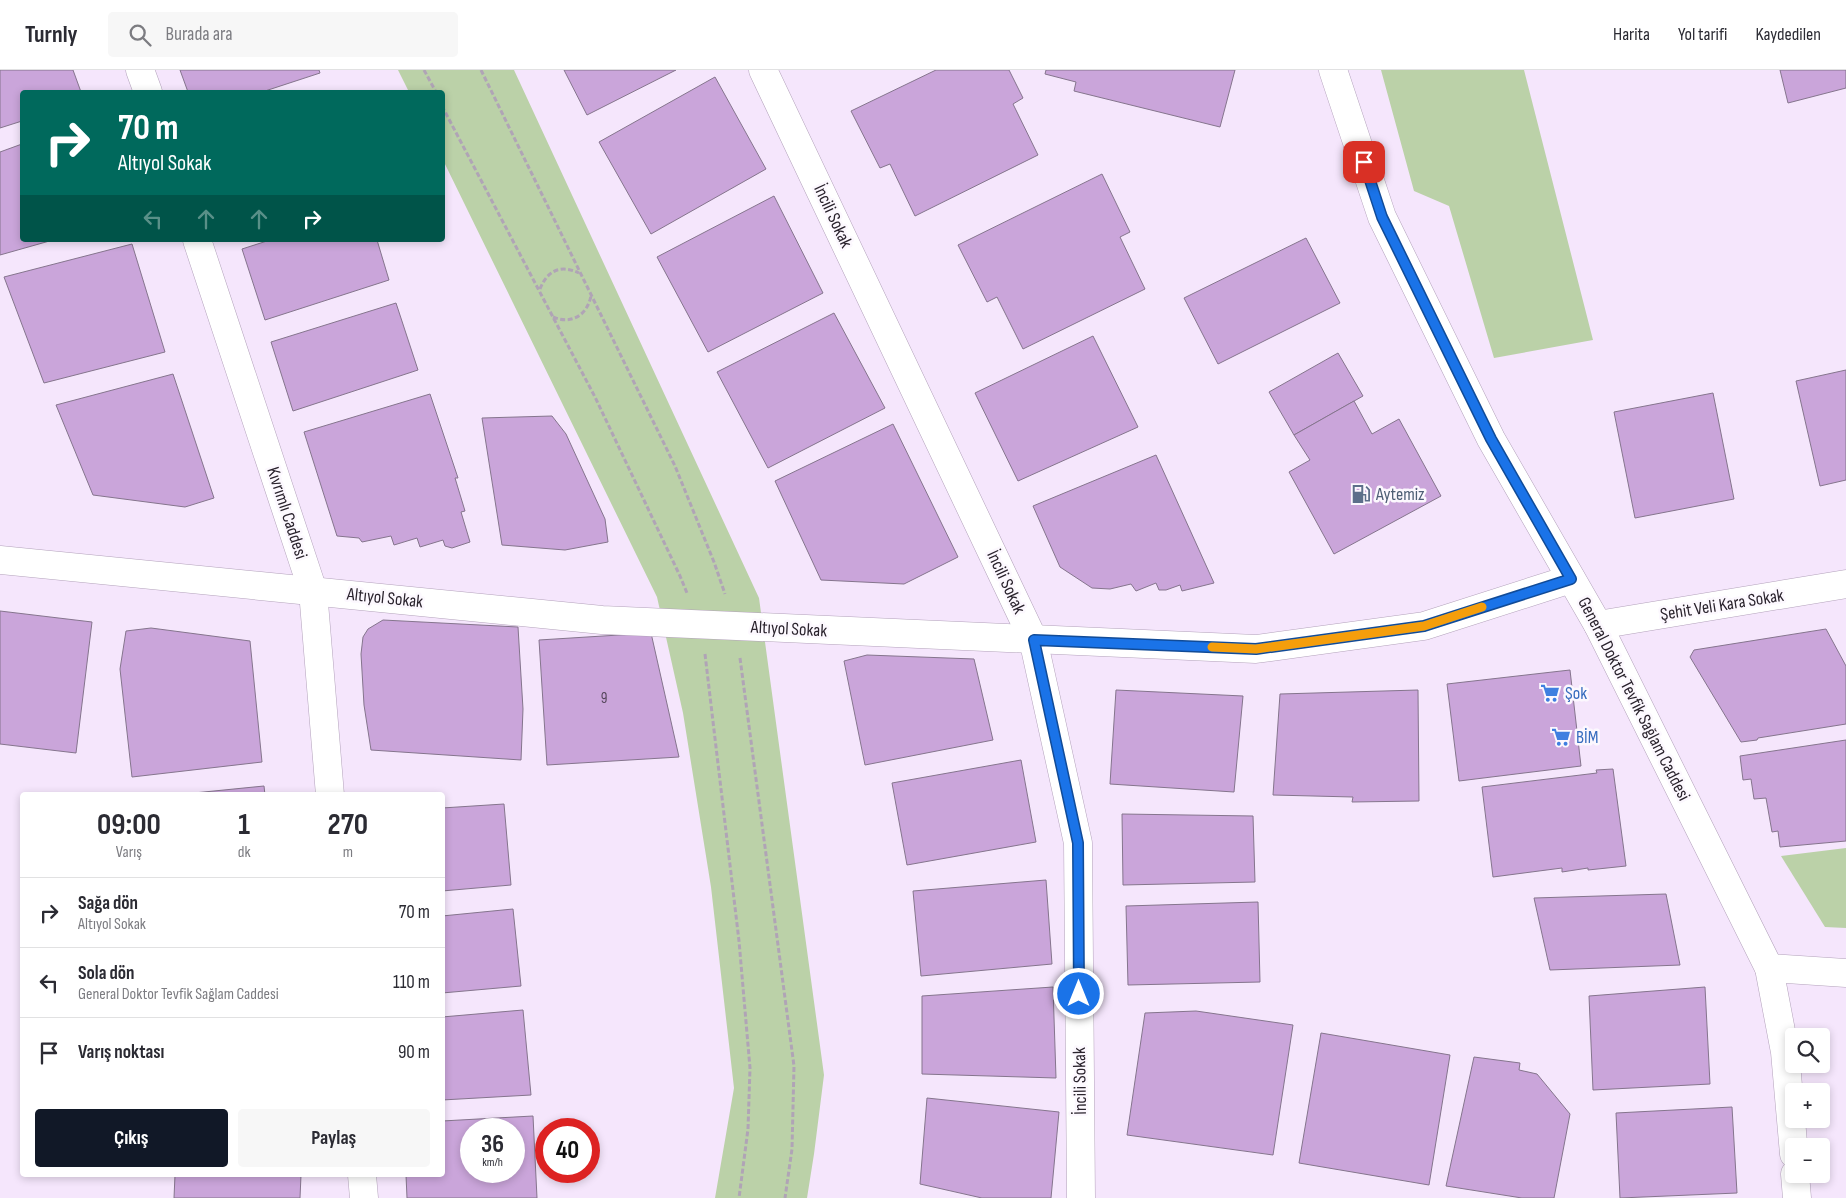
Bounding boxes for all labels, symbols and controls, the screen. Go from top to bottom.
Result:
search box [108,12,458,57]
text: Turnly [25,20,78,49]
icon: search [126,21,154,49]
text: Burada ara [166,23,232,46]
text: Harita [1613,24,1650,45]
text: Yol tarifi [1678,24,1727,45]
text: Kaydedilen [1755,24,1821,45]
text: 70 m [118,107,178,150]
icon: right [35,110,100,175]
pin [1343,141,1385,183]
icon: arrive [1350,148,1378,176]
text: Altıyol Sokak [118,150,211,177]
street label: İncili Sokak [809,181,857,251]
icon: left [139,205,167,233]
icon: ahead [192,205,220,233]
icon: ahead [245,205,273,233]
icon: right [298,205,326,233]
street label: Kıvrımlı Caddesi [262,464,312,562]
fuel station icon: Aytemiz [1350,483,1372,505]
place label: Aytemiz [1375,484,1425,505]
street label: İncili Sokak [982,547,1030,617]
street label: Altıyol Sokak [345,583,424,612]
street label: Şehit Veli Kara Sokak [1659,585,1785,625]
street label: General Doktor Tevfik Sağlam Caddesi [1573,594,1695,804]
street label: Altıyol Sokak [749,616,828,641]
supermarket icon: Şok [1539,682,1561,704]
place label: Şok [1565,683,1587,704]
house number: 9 [601,689,607,708]
supermarket icon: BİM [1550,726,1572,748]
place label: BİM [1576,727,1598,748]
text: 09:00 [97,807,161,843]
text: 1 [238,807,250,843]
text: 270 [328,807,368,843]
text: Varış [116,843,142,862]
text: dk [238,843,251,862]
text: m [343,843,353,862]
text: Sağa dön [78,892,138,915]
icon: right [35,899,63,927]
text: 70 m [399,901,430,924]
text: Altıyol Sokak [78,915,146,934]
text: Sola dön [78,962,134,985]
position arrow [1052,967,1104,1019]
icon: left [35,969,63,997]
text: 110 m [393,971,430,994]
text: General Doktor Tevfik Sağlam Caddesi [78,985,279,1004]
map controls [1785,1028,1830,1183]
button: search [1785,1028,1830,1073]
icon: arrive [35,1039,63,1067]
text: Varış noktası [78,1041,164,1064]
text: 90 m [398,1041,430,1064]
street label: İncili Sokak [1069,1047,1091,1115]
button: + [1785,1083,1830,1128]
button: Çıkış [35,1109,228,1167]
button: Paylaş [238,1109,430,1167]
speed limit sign: 40 [535,1118,600,1183]
text: 36 [481,1129,504,1160]
button: − [1785,1138,1830,1183]
text: km/h [482,1155,503,1170]

